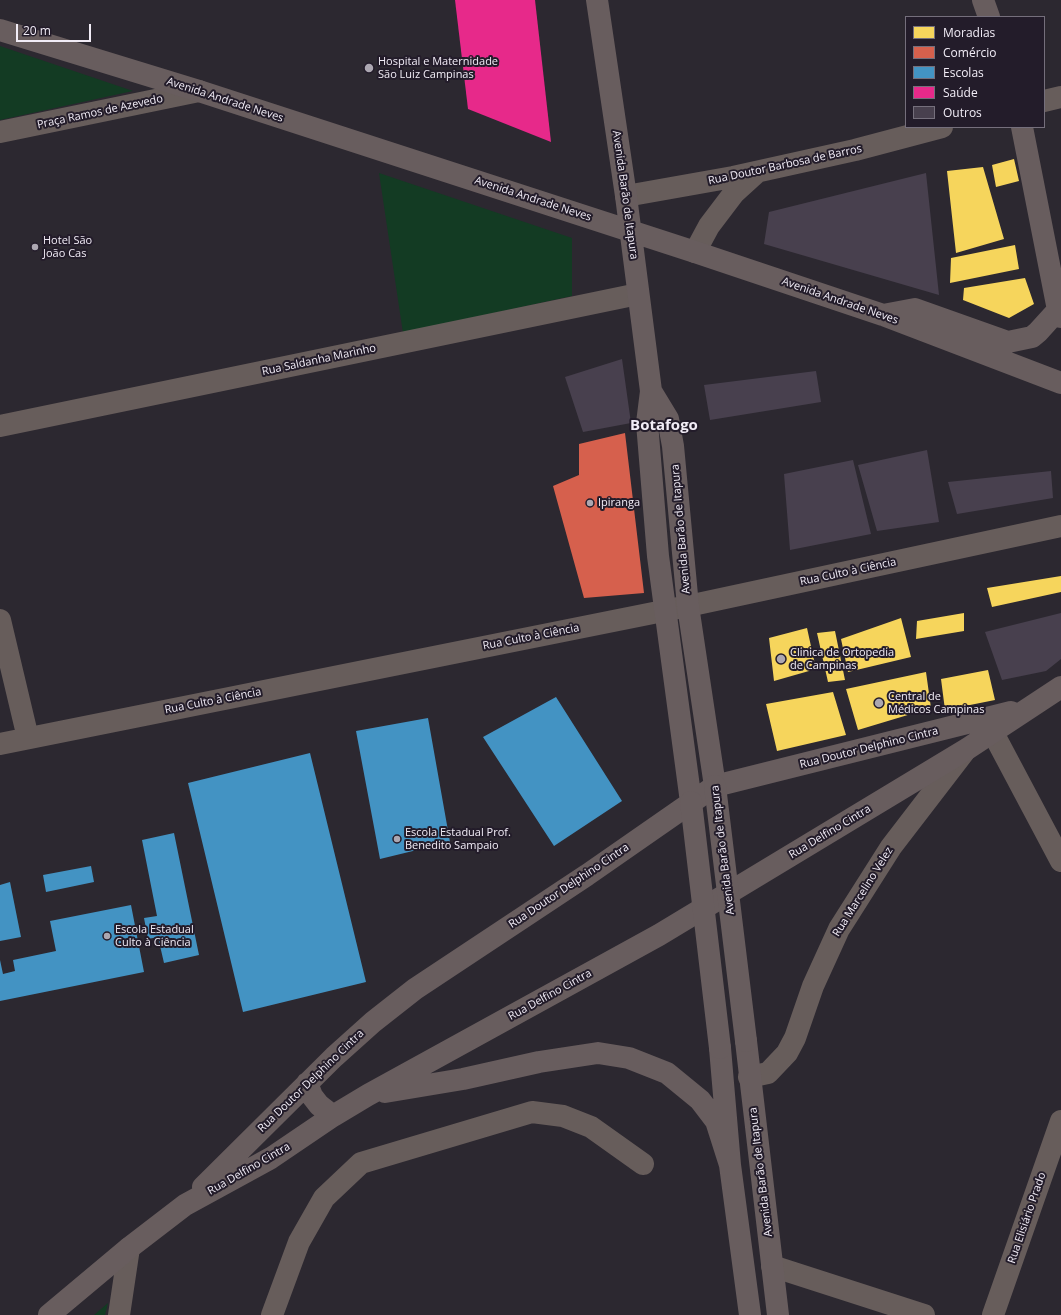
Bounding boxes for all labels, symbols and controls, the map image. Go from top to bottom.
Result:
scale bar [18,16,93,42]
legend [905,16,1045,128]
text: 20 m [23,22,51,39]
text: Moradias [943,24,995,41]
text: Comércio [943,44,997,61]
place label: Hospital e Maternidade São Luiz Campinas [378,55,498,81]
marker: Hospital e Maternidade São Luiz Campinas [363,62,375,74]
text: Escolas [943,64,984,81]
street label: Avenida Andrade Neves [165,75,285,125]
text: Saúde [943,84,978,101]
street label: Praça Ramos de Azevedo [36,92,164,132]
text: Outros [943,104,982,121]
street label: Avenida Barão de Itapura [609,130,641,260]
street label: Rua Doutor Barbosa de Barros [707,142,863,188]
street label: Avenida Andrade Neves [473,174,593,224]
place label: Hotel São João Cas [43,234,92,260]
marker: Hotel São João Cas [30,242,40,252]
street label: Avenida Andrade Neves [780,275,900,327]
street label: Rua Saldanha Marinho [261,341,377,379]
district label: Botafogo [630,417,698,435]
street label: Avenida Barão de Itapura [669,464,693,594]
place label: Ipiranga [598,496,640,510]
marker: Ipiranga [585,498,595,508]
street label: Rua Culto à Ciência [799,555,897,589]
street label: Rua Culto à Ciência [482,621,580,653]
place label: Clinica de Ortopedia de Campinas [790,646,894,672]
marker: Clinica de Ortopedia de Campinas [775,653,787,665]
street label: Rua Culto à Ciência [164,685,262,717]
place label: Central de Médicos Campinas [888,690,984,716]
marker: Central de Médicos Campinas [873,697,885,709]
street label: Rua Doutor Delphino Cintra [798,724,940,772]
street label: Avenida Barão de Itapura [709,785,737,915]
street label: Rua Delfino Cintra [787,802,873,862]
place label: Escola Estadual Prof. Benedito Sampaio [405,826,511,852]
marker: Escola Estadual Prof. Benedito Sampaio [392,834,402,844]
street label: Rua Doutor Delphino Cintra [506,841,632,931]
street label: Rua Marcelino Velez [830,845,896,939]
place label: Escola Estadual Culto à Ciência [115,923,194,949]
marker: Escola Estadual Culto à Ciência [102,931,112,941]
street label: Rua Delfino Cintra [506,967,594,1023]
street label: Rua Doutor Delphino Cintra [255,1027,367,1135]
street label: Avenida Barão de Itapura [747,1107,775,1237]
street label: Rua Delfino Cintra [205,1140,293,1198]
street label: Rua Elisiário Prado [1005,1171,1049,1265]

